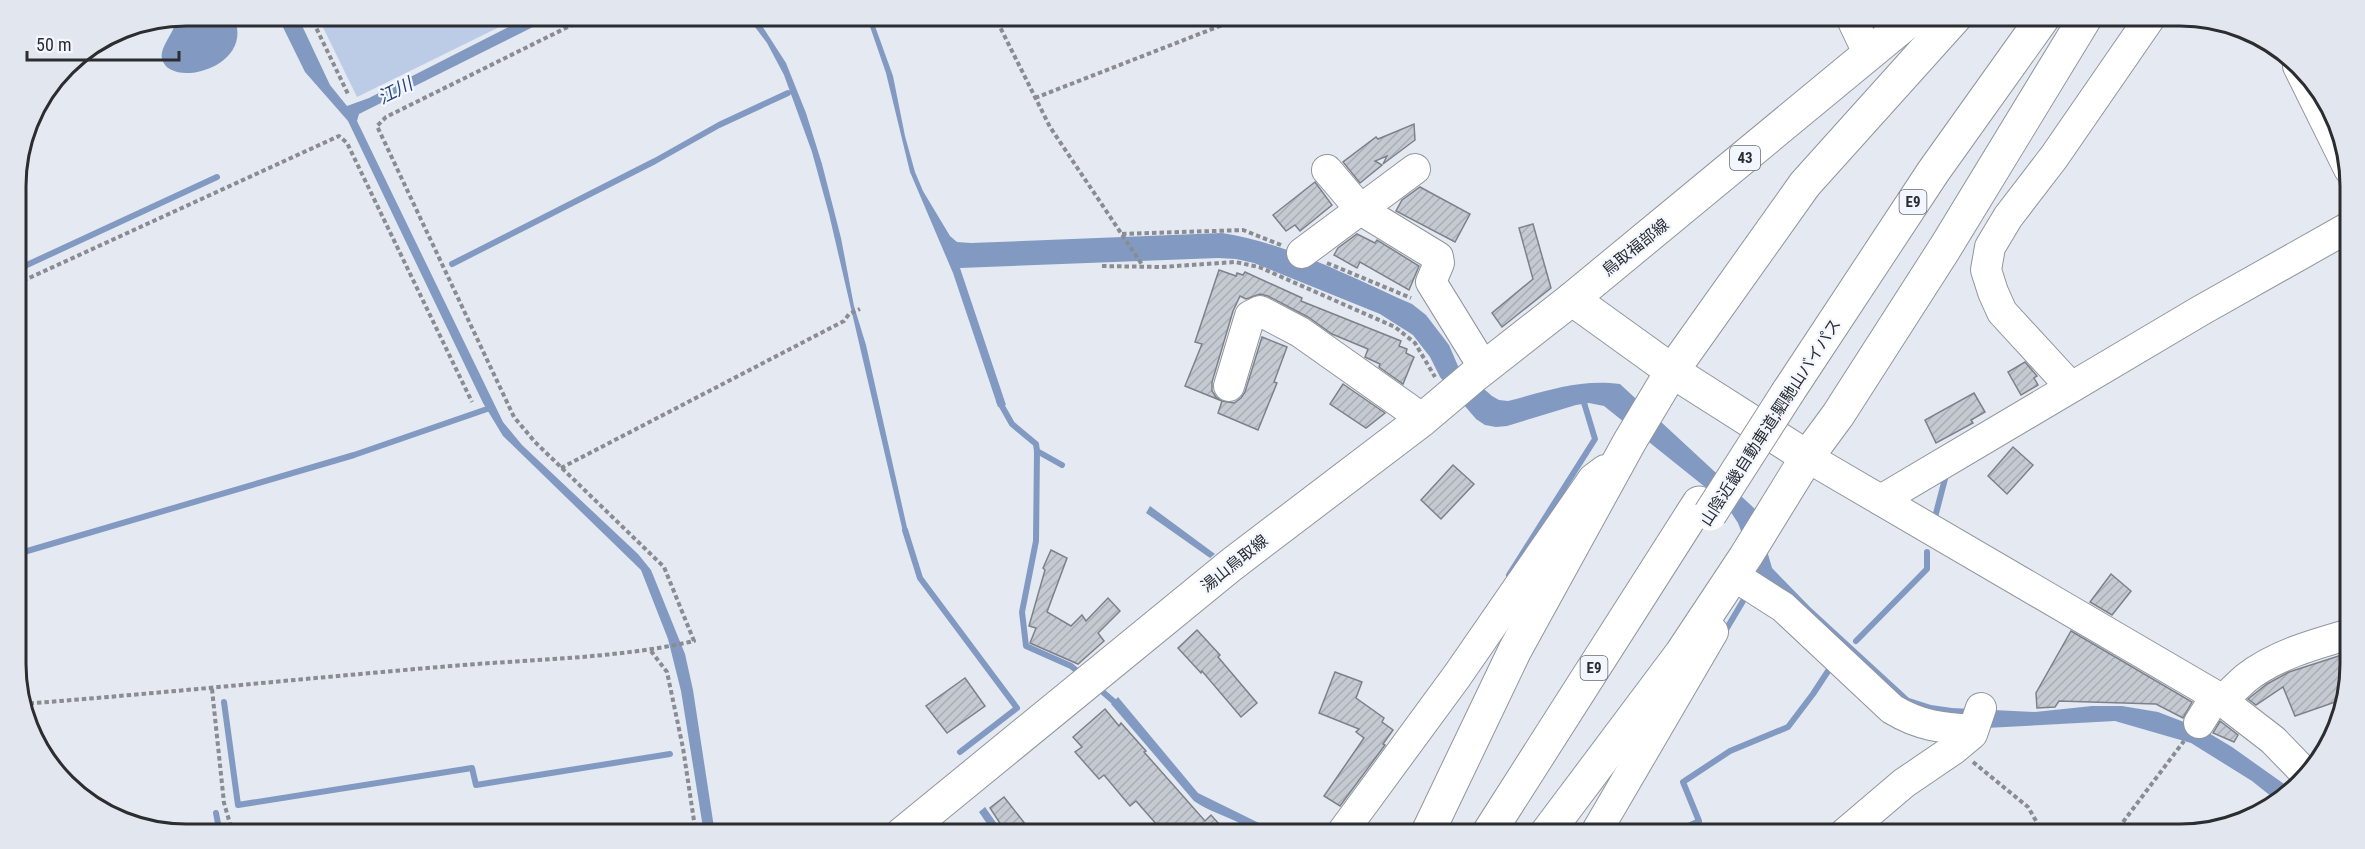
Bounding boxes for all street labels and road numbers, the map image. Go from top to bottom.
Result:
road number: 43 [1730,146,1760,170]
road number: E9 [1900,190,1926,214]
street label: 鳥取福部線 [1598,215,1672,280]
street label: 山陰近畿自動車道;駟馳山バイパス [1696,315,1845,529]
street label: 湯山鳥取線 [1197,531,1271,596]
road number: E9 [1580,656,1608,680]

